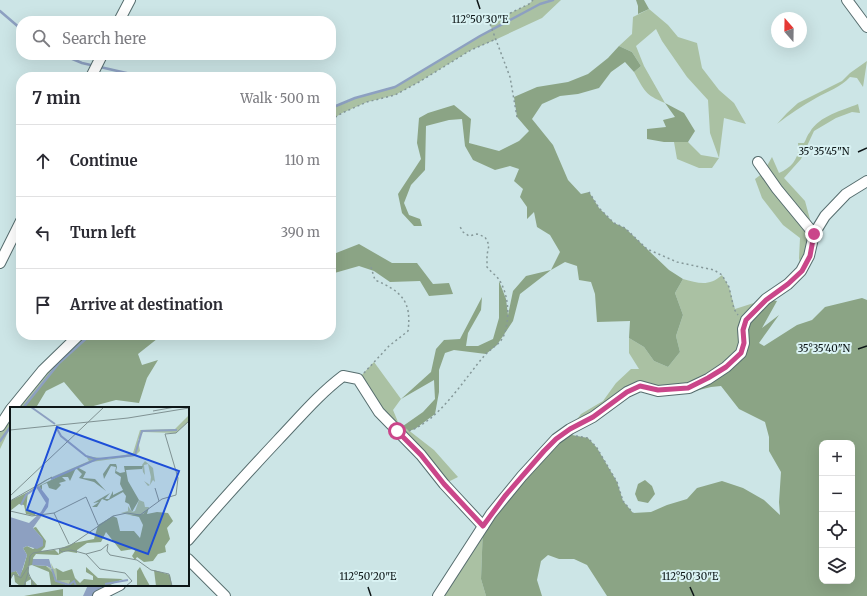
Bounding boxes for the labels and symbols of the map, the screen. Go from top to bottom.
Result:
north arrow [771,12,807,48]
text: 112°50'30"E [452,13,509,26]
text: 35°35'45"N [798,145,850,158]
route end [805,225,823,243]
text: 35°35'40"N [798,342,851,355]
inset map [10,407,189,586]
route start [388,422,406,440]
text: 112°50'20"E [340,570,397,583]
text: 112°50'30"E [662,570,719,583]

